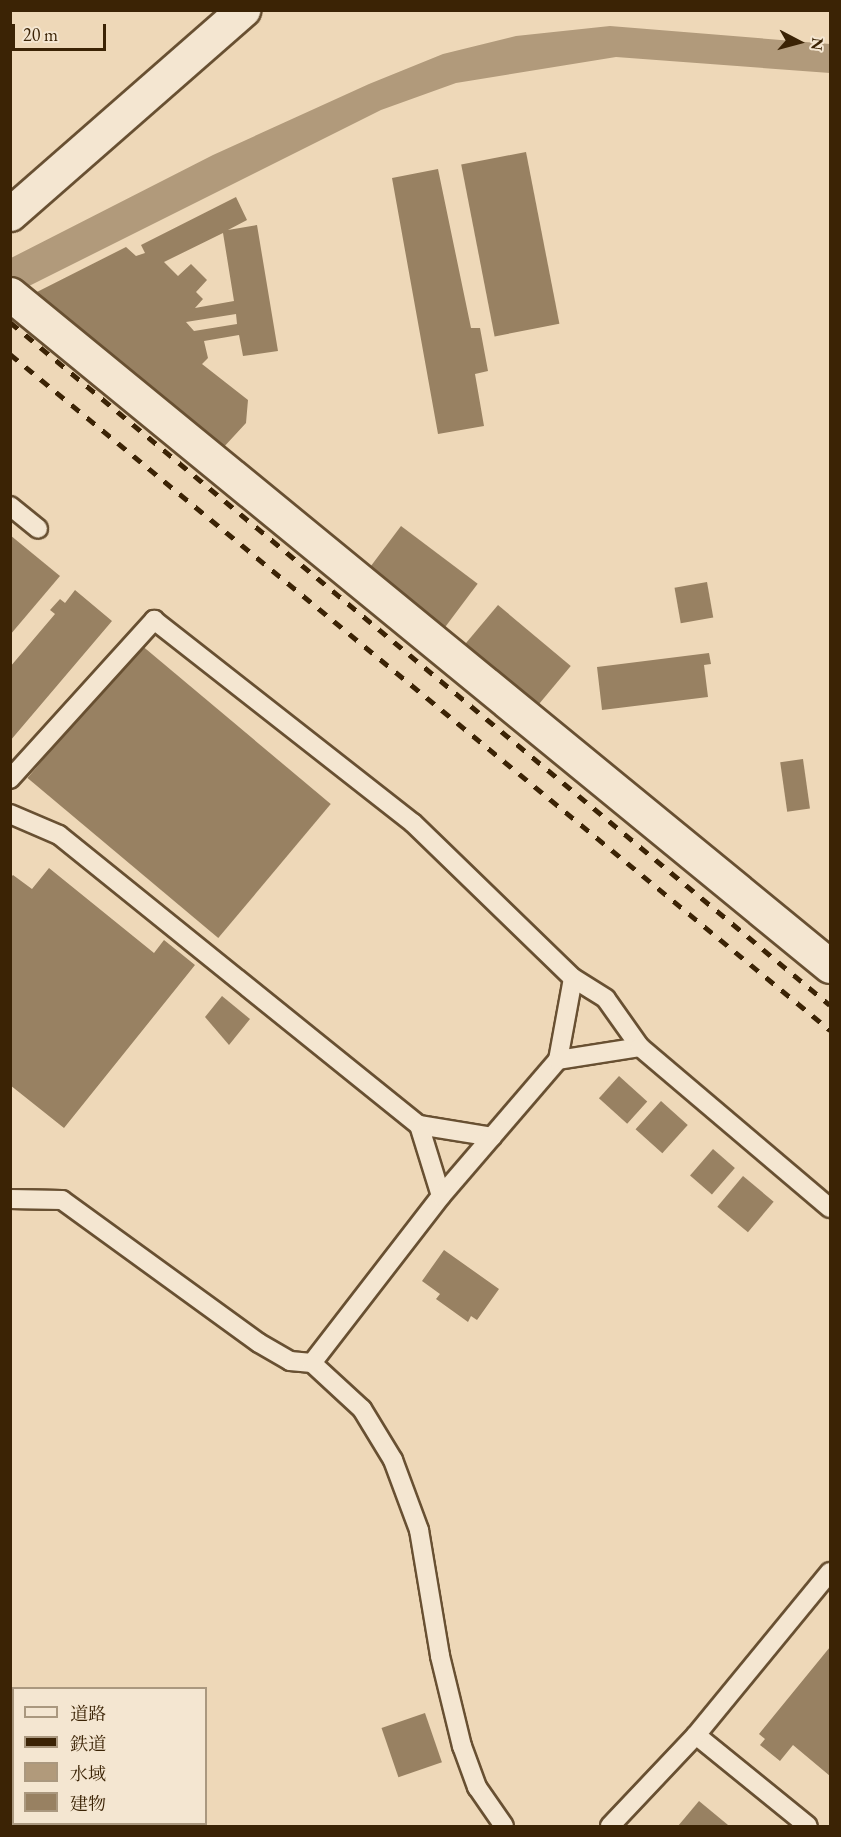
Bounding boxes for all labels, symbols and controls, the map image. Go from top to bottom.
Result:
scale bar [15,12,110,50]
north arrow [769,12,829,72]
text: 20 m [23,23,58,46]
text: N [806,36,829,51]
legend [12,1687,207,1825]
text: 道路 [70,1702,106,1725]
text: 鉄道 [70,1732,106,1755]
text: 水域 [70,1762,106,1785]
text: 建物 [70,1792,106,1815]

